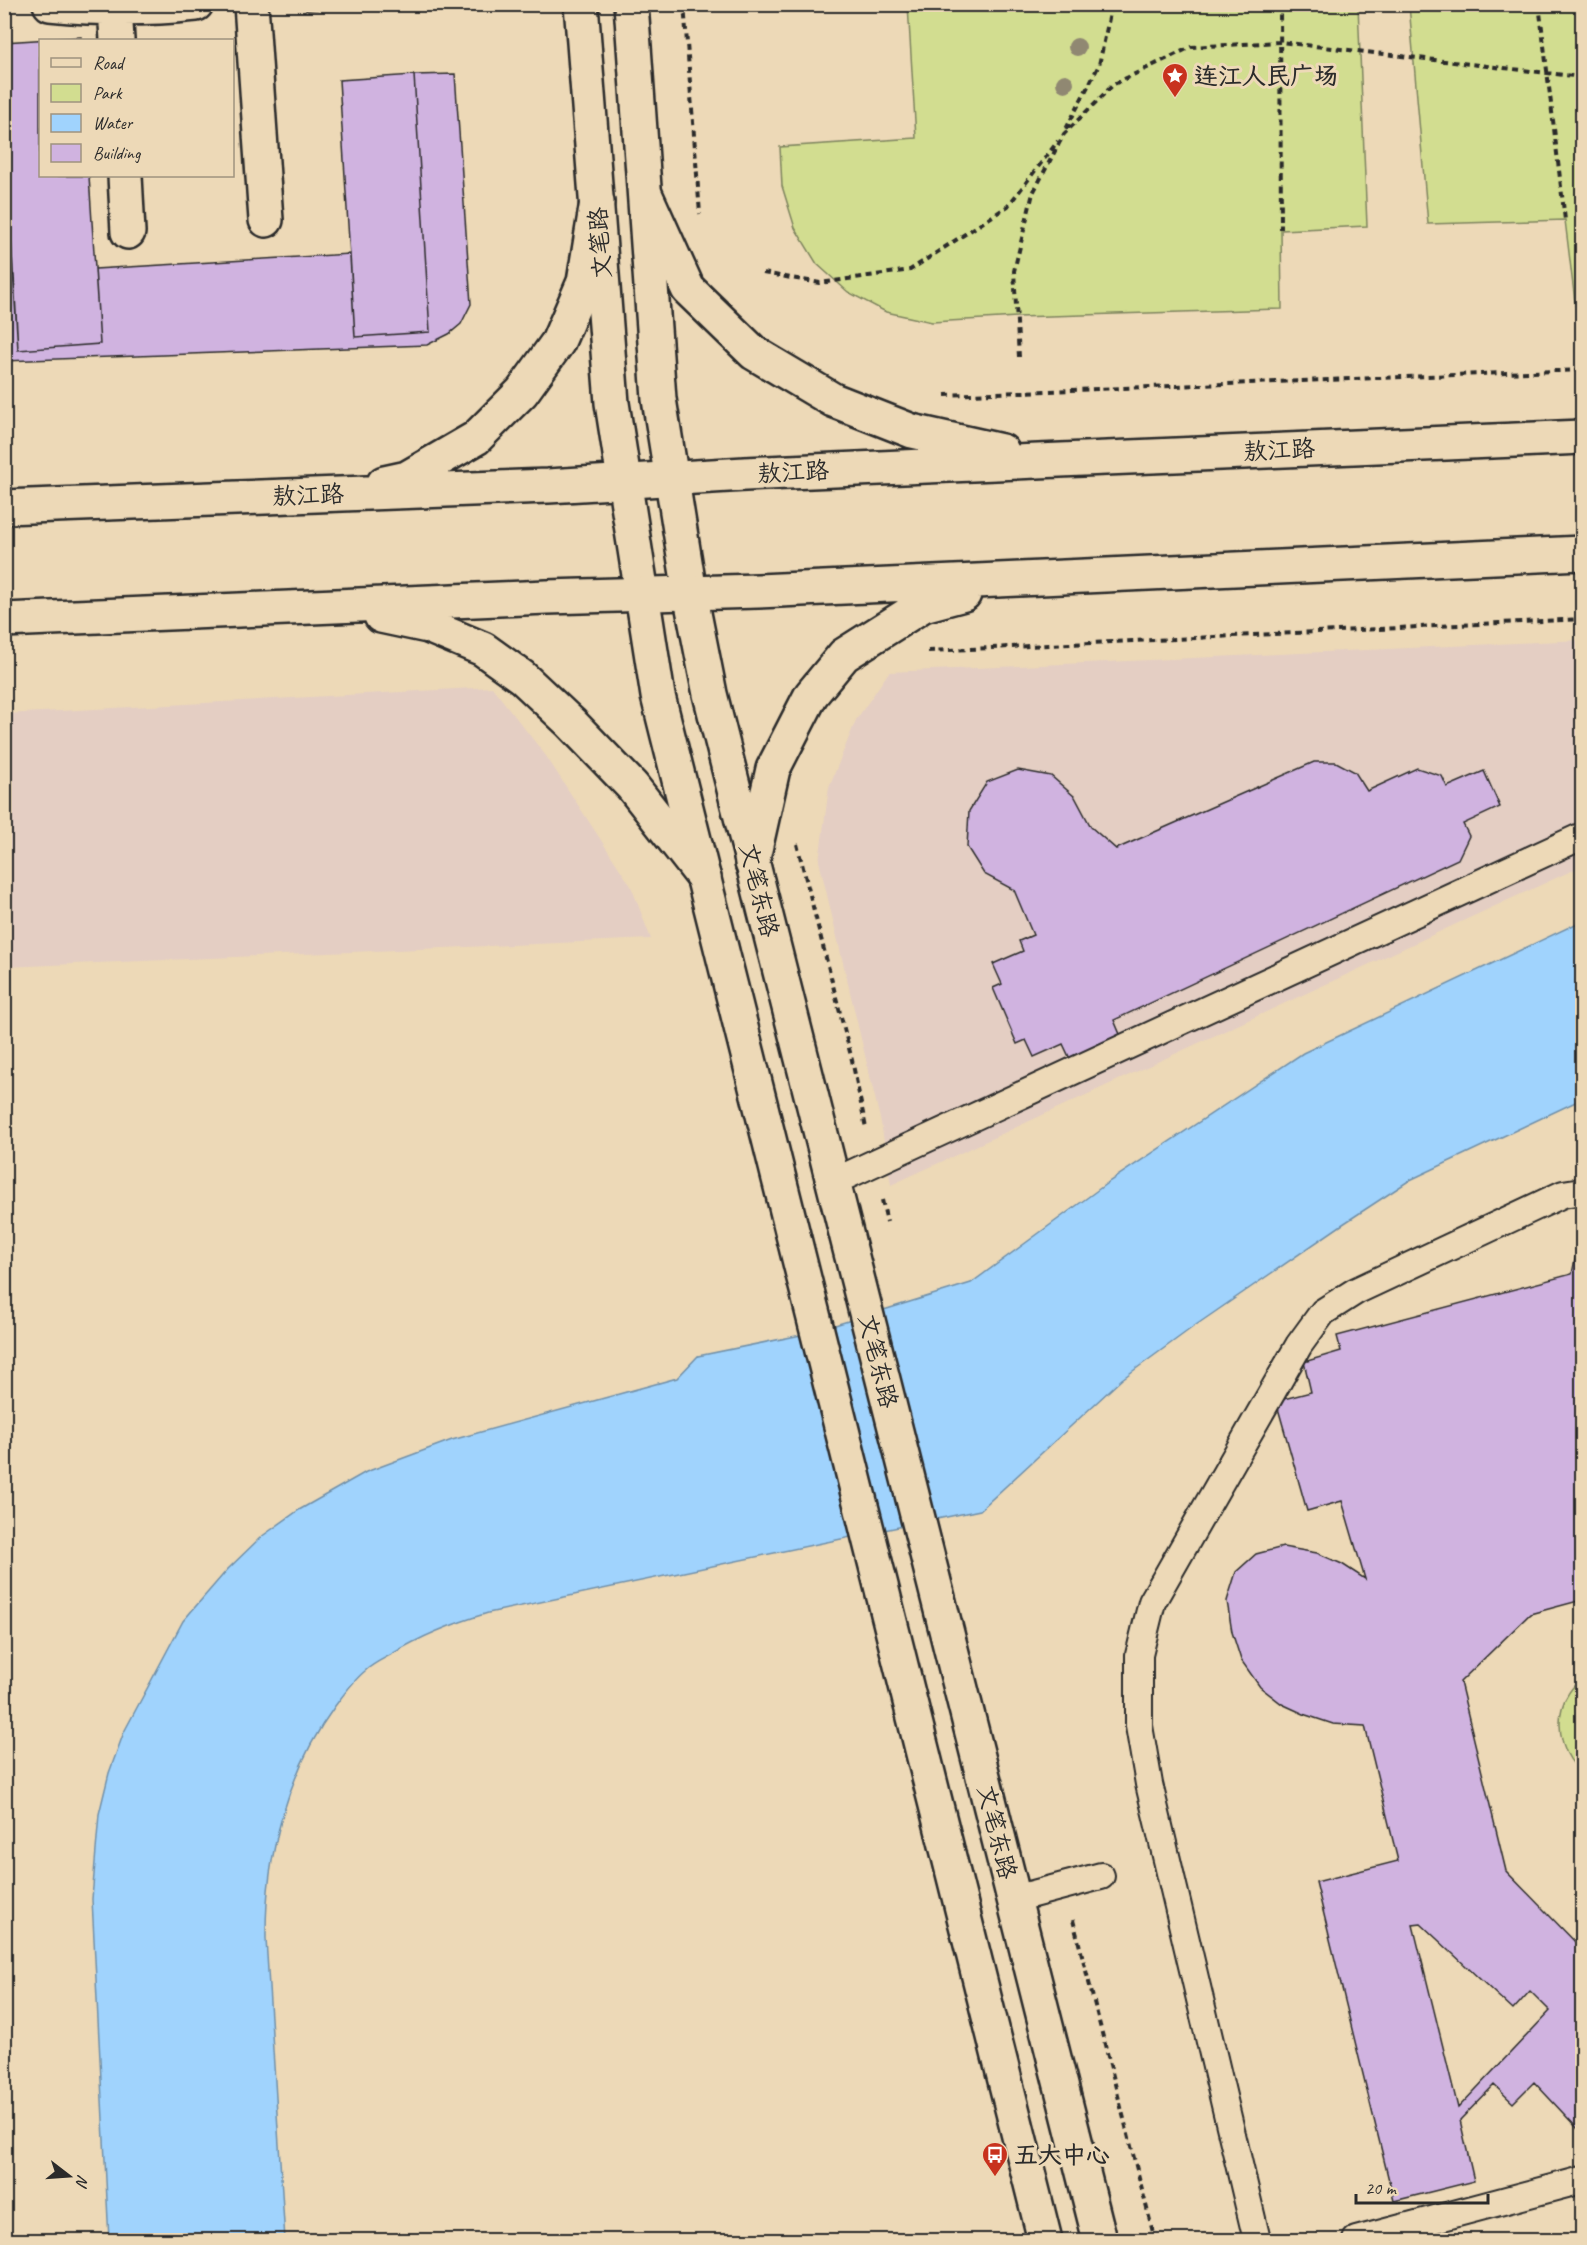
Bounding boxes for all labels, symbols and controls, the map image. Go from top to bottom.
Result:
legend [39,39,234,177]
text: Road [93,52,126,74]
place icon: 连江人民广场 [1160,61,1190,99]
place label: 连江人民广场 [1194,61,1338,91]
text: Park [93,82,123,104]
text: Water [93,112,134,134]
text: Building [93,142,142,164]
street label: 文笔路 [583,206,617,280]
street label: 敖江路 [1242,433,1316,467]
street label: 敖江路 [756,455,830,489]
street label: 敖江路 [271,479,345,511]
street label: 文笔东路 [733,840,785,940]
street label: 文笔东路 [852,1311,904,1411]
street label: 文笔东路 [971,1782,1023,1882]
bus stop icon: 五大中心 [980,2140,1010,2178]
place label: 五大中心 [1014,2140,1110,2170]
north arrow [39,2146,99,2206]
scale bar [1356,2167,1488,2205]
text: N [70,2172,93,2191]
text: 20 m [1365,2177,1398,2199]

